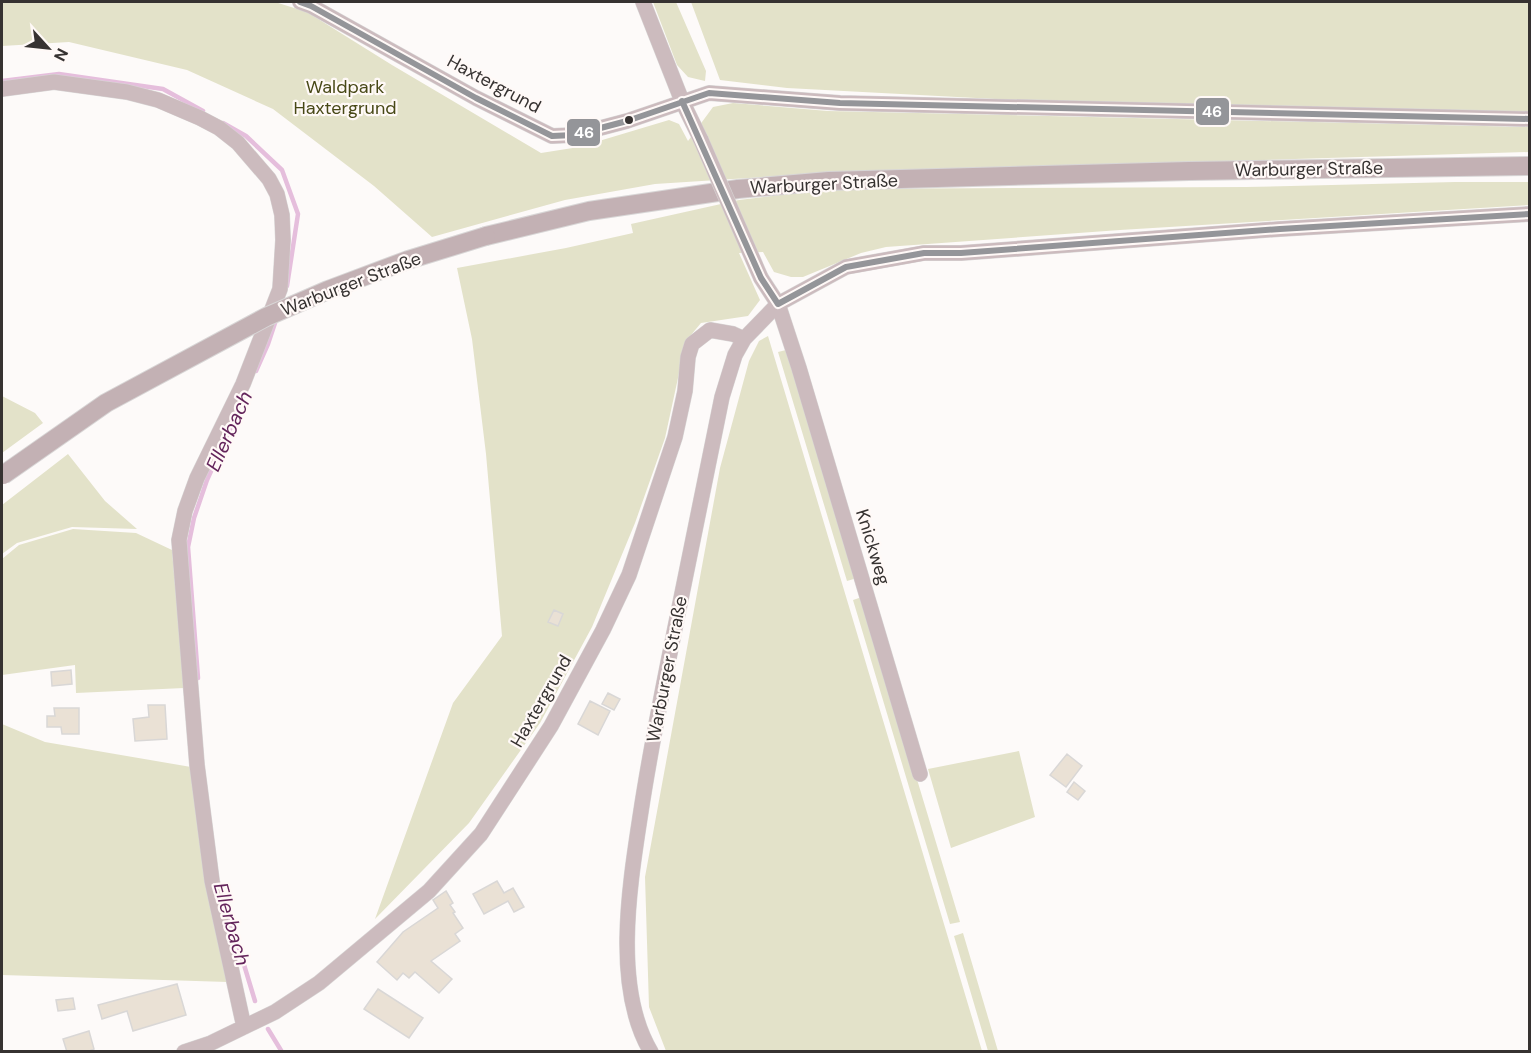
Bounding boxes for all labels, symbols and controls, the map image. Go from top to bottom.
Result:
north arrow [18,18,78,78]
text: N [49,45,73,65]
street label: Haxtergrund [443,49,545,119]
park label: Waldpark Haxtergrund [293,75,397,120]
line badge: 46 [1195,97,1230,126]
text: 46 [1202,101,1222,122]
unlabelled marker [623,114,635,126]
line badge: 46 [566,118,601,147]
text: 46 [574,122,594,143]
street label: Warburger Straße [1235,156,1383,182]
street label: Warburger Straße [749,168,899,200]
street label: Warburger Straße [278,246,424,322]
water label: Ellerbach [200,387,258,475]
street label: Knickweg [850,506,896,588]
street label: Warburger Straße [641,594,693,744]
street label: Haxtergrund [505,650,577,752]
water label: Ellerbach [208,879,256,969]

